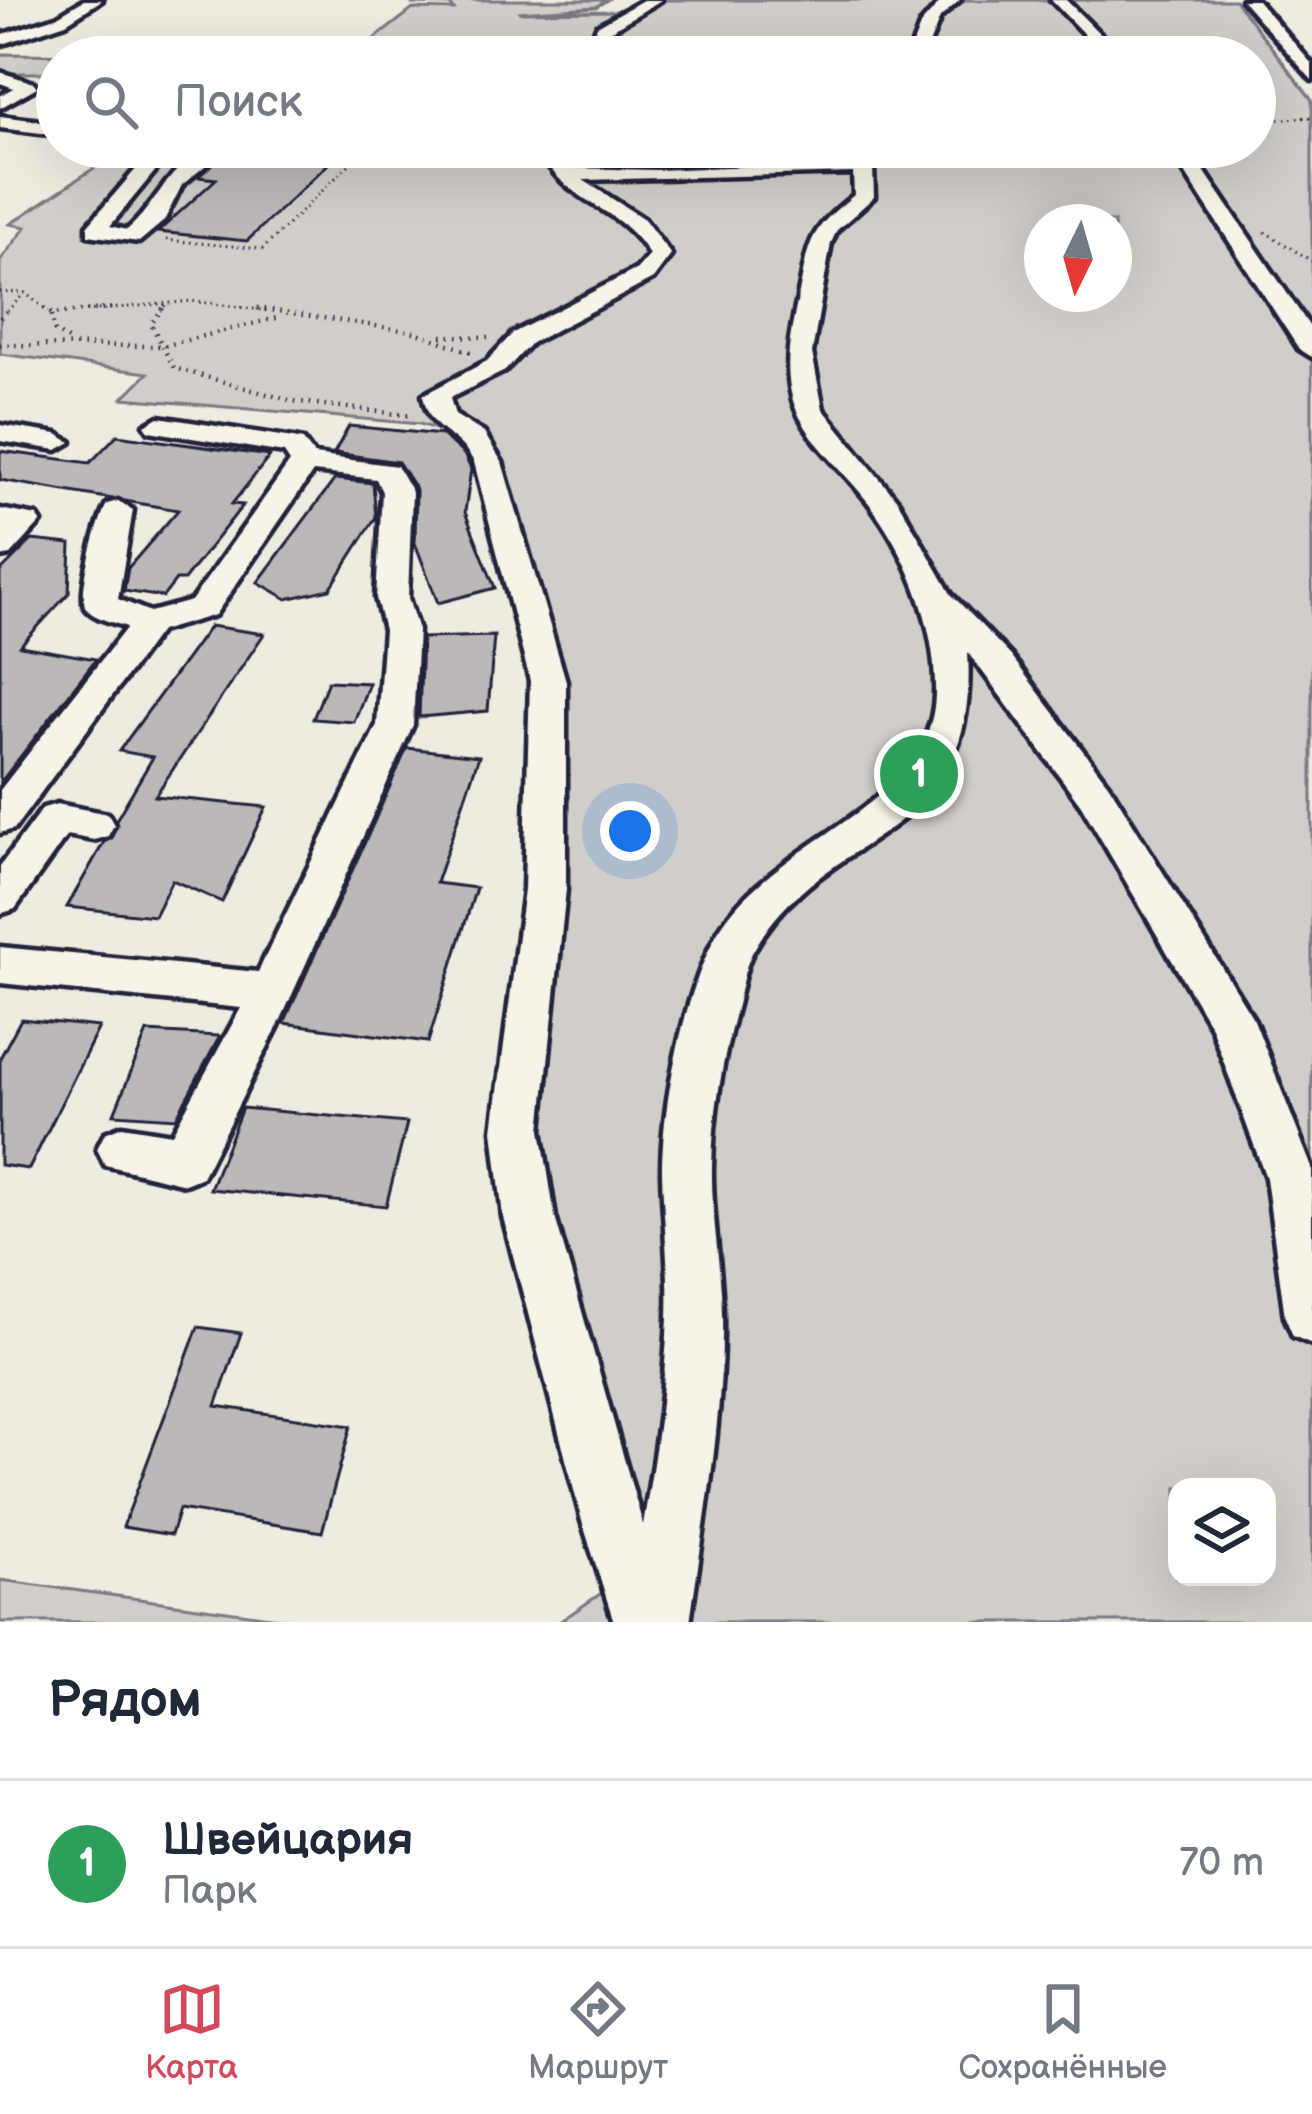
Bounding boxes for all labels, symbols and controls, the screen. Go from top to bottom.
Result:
search box [36,36,1276,168]
icon: search [78,69,144,135]
text: Поиск [174,75,302,130]
north arrow [1024,204,1132,312]
pin: 1 [880,729,958,819]
your location [600,801,660,861]
map controls [1168,1478,1276,1586]
button: layers [1168,1478,1276,1586]
text: Рядом [48,1670,202,1731]
text: Швейцария [162,1813,413,1868]
text: 1 [79,1840,95,1887]
text: 70 m [1179,1840,1264,1887]
text: Парк [162,1868,257,1915]
tab: Карта [145,1976,238,2088]
tab: Маршрут [528,1976,668,2088]
tab: Сохранённые [958,1976,1167,2088]

